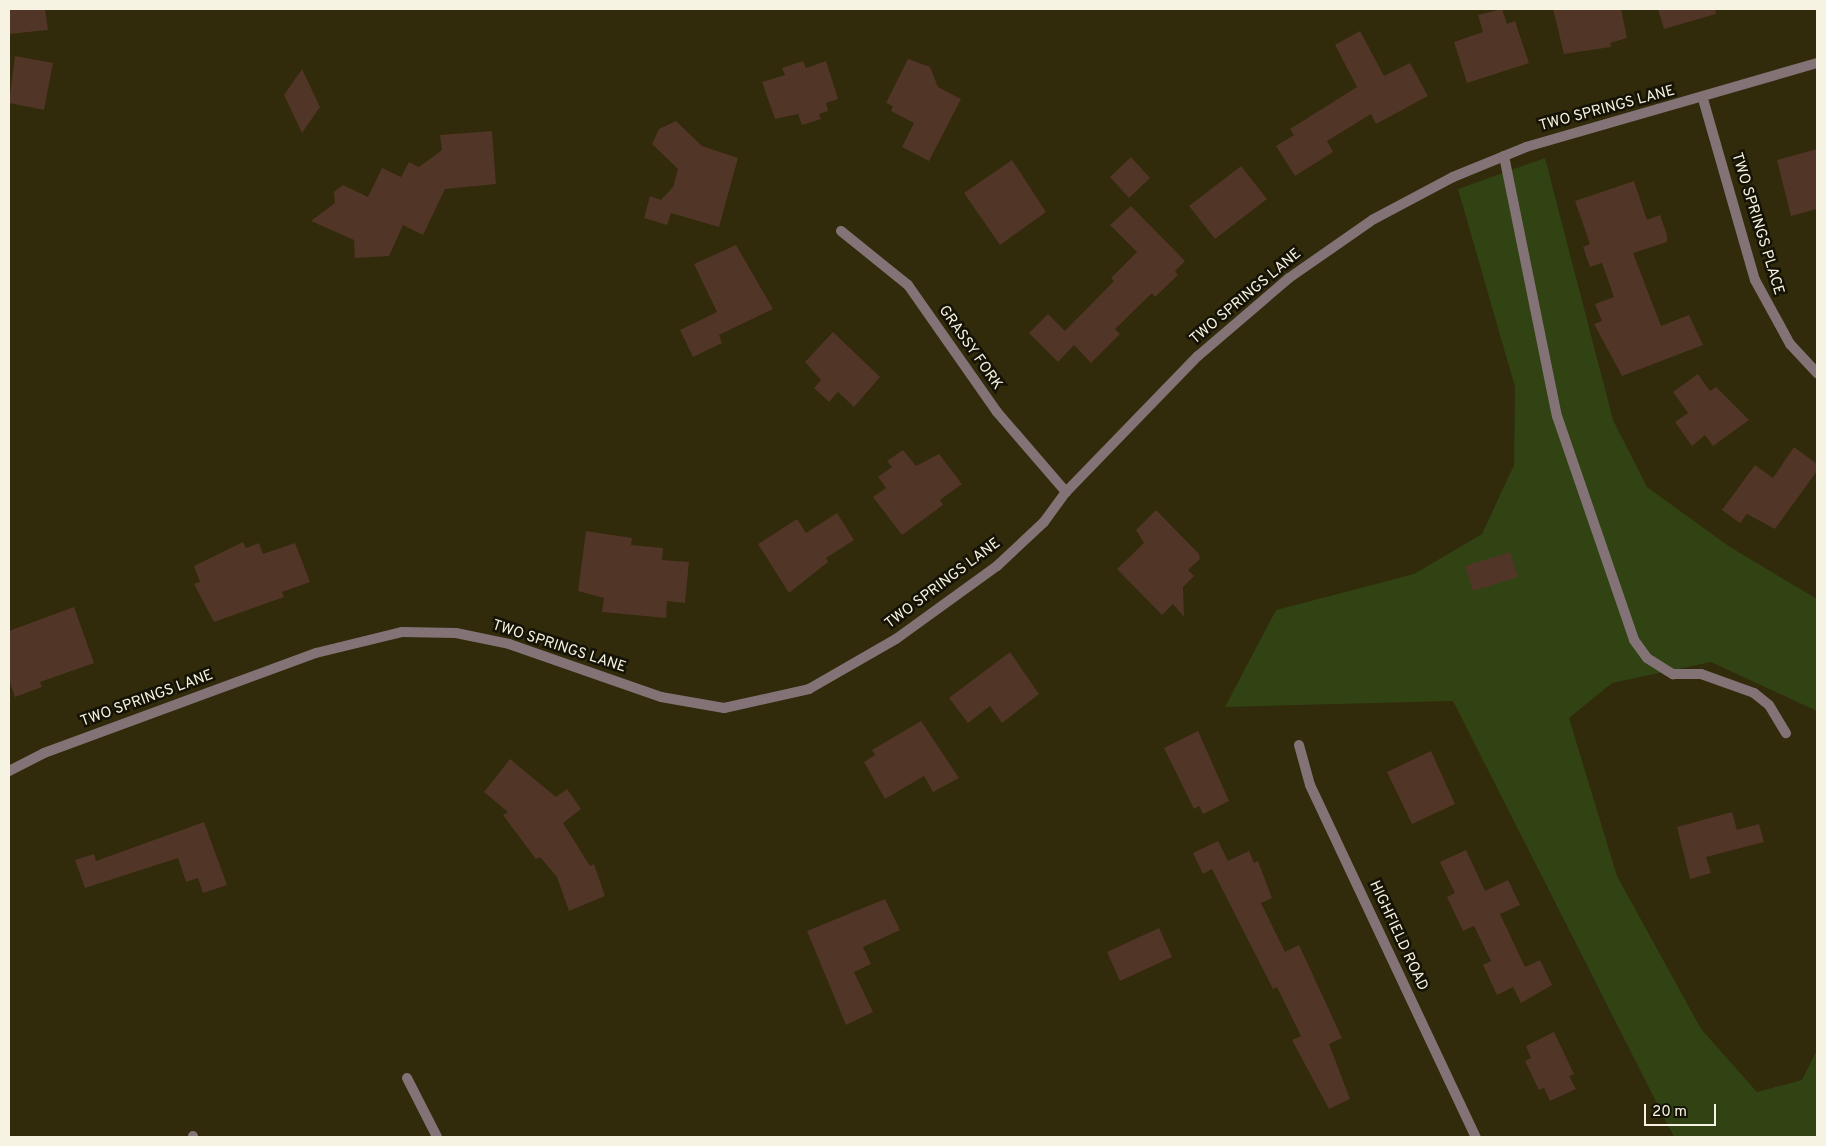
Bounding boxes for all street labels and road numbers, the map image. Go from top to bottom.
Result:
street label: TWO SPRINGS LANE [1537,82,1677,136]
street label: TWO SPRINGS PLACE [1727,151,1787,297]
street label: TWO SPRINGS LANE [1187,245,1305,349]
street label: GRASSY FORK [934,302,1006,394]
street label: TWO SPRINGS LANE [882,535,1004,633]
street label: TWO SPRINGS LANE [490,617,628,677]
street label: TWO SPRINGS LANE [78,667,216,731]
street label: HIGHFIELD ROAD [1365,878,1431,994]

